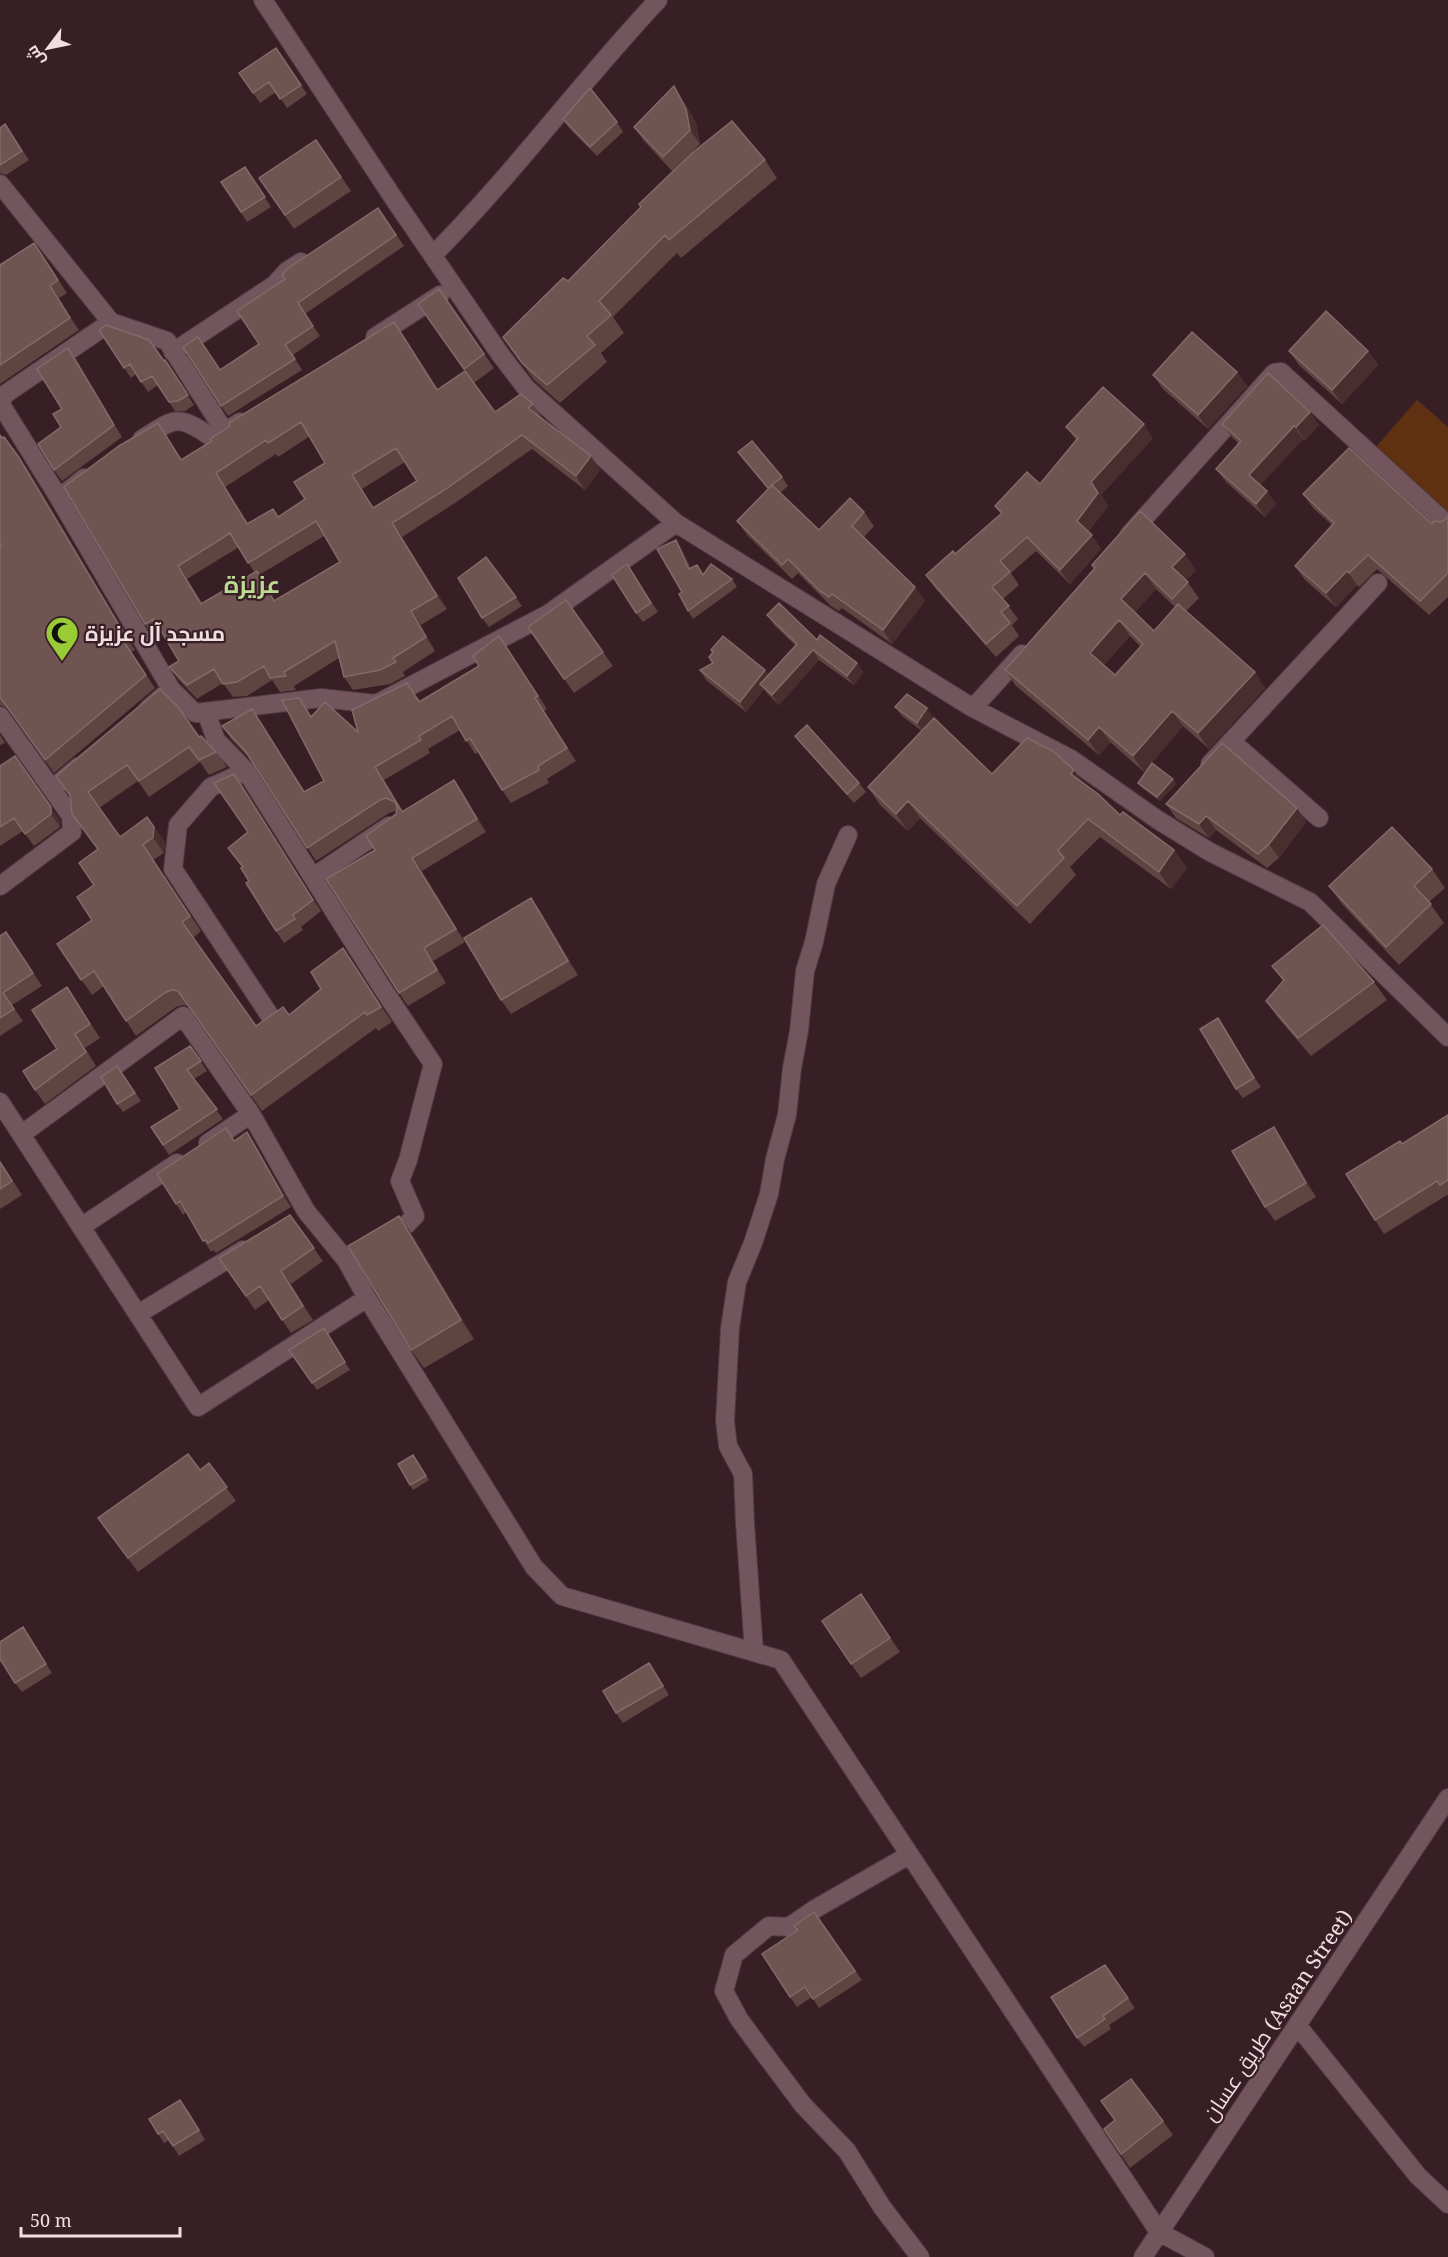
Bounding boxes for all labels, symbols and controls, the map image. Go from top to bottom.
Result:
north arrow [18,18,78,78]
text: ش [21,41,50,70]
district label: عزيزة [224,567,280,600]
mosque icon: مسجد آل عزيزة [44,615,80,662]
place label: مسجد آل عزيزة [85,619,225,647]
street label: طريق عسان (Asaan Street) [1196,1904,1358,2126]
scale bar [21,2200,180,2238]
text: 50 m [30,2208,72,2232]

